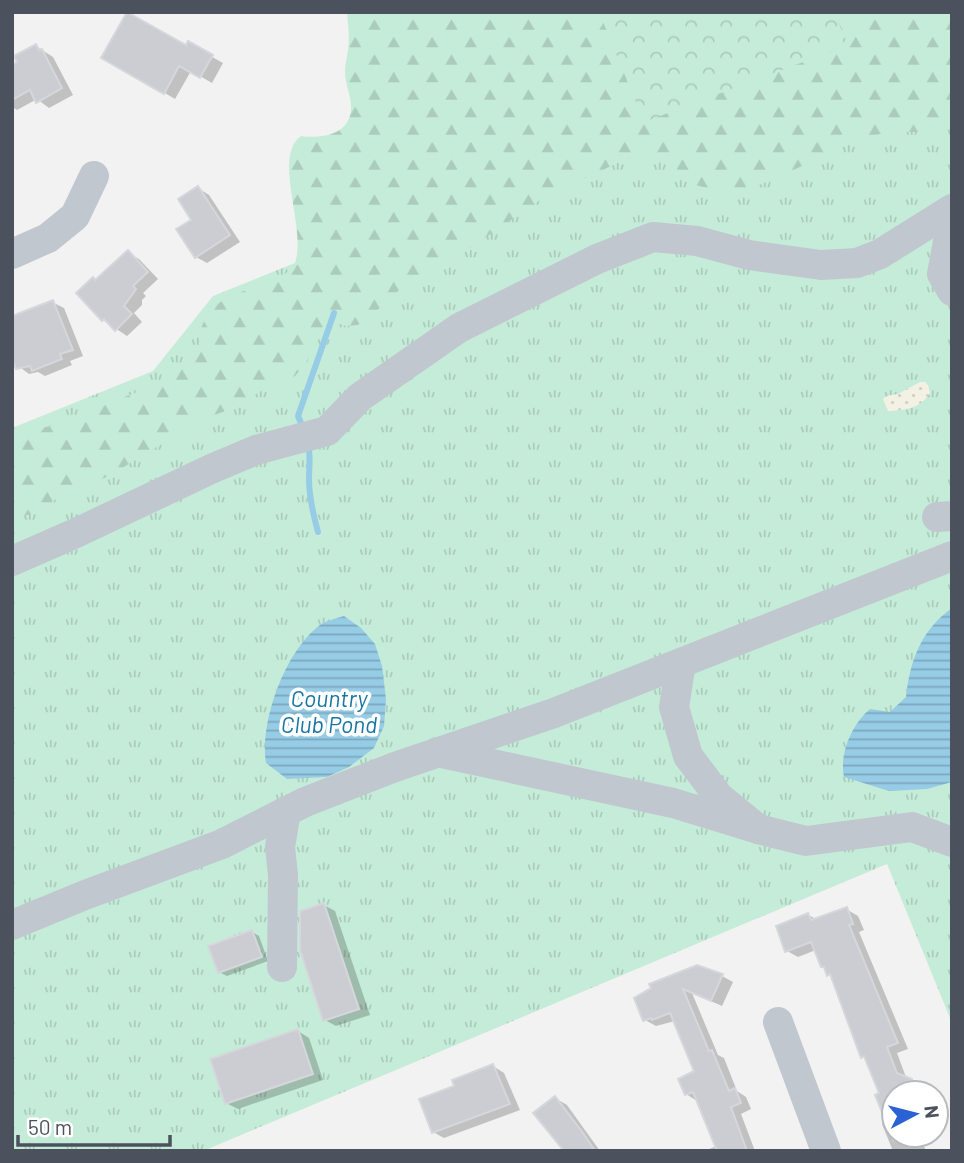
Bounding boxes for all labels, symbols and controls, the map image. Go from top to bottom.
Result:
water label: Country Club Pond [281,684,377,738]
north arrow [880,1079,950,1149]
scale bar [18,1104,170,1148]
text: N [920,1104,945,1120]
text: 50 m [28,1114,72,1139]

